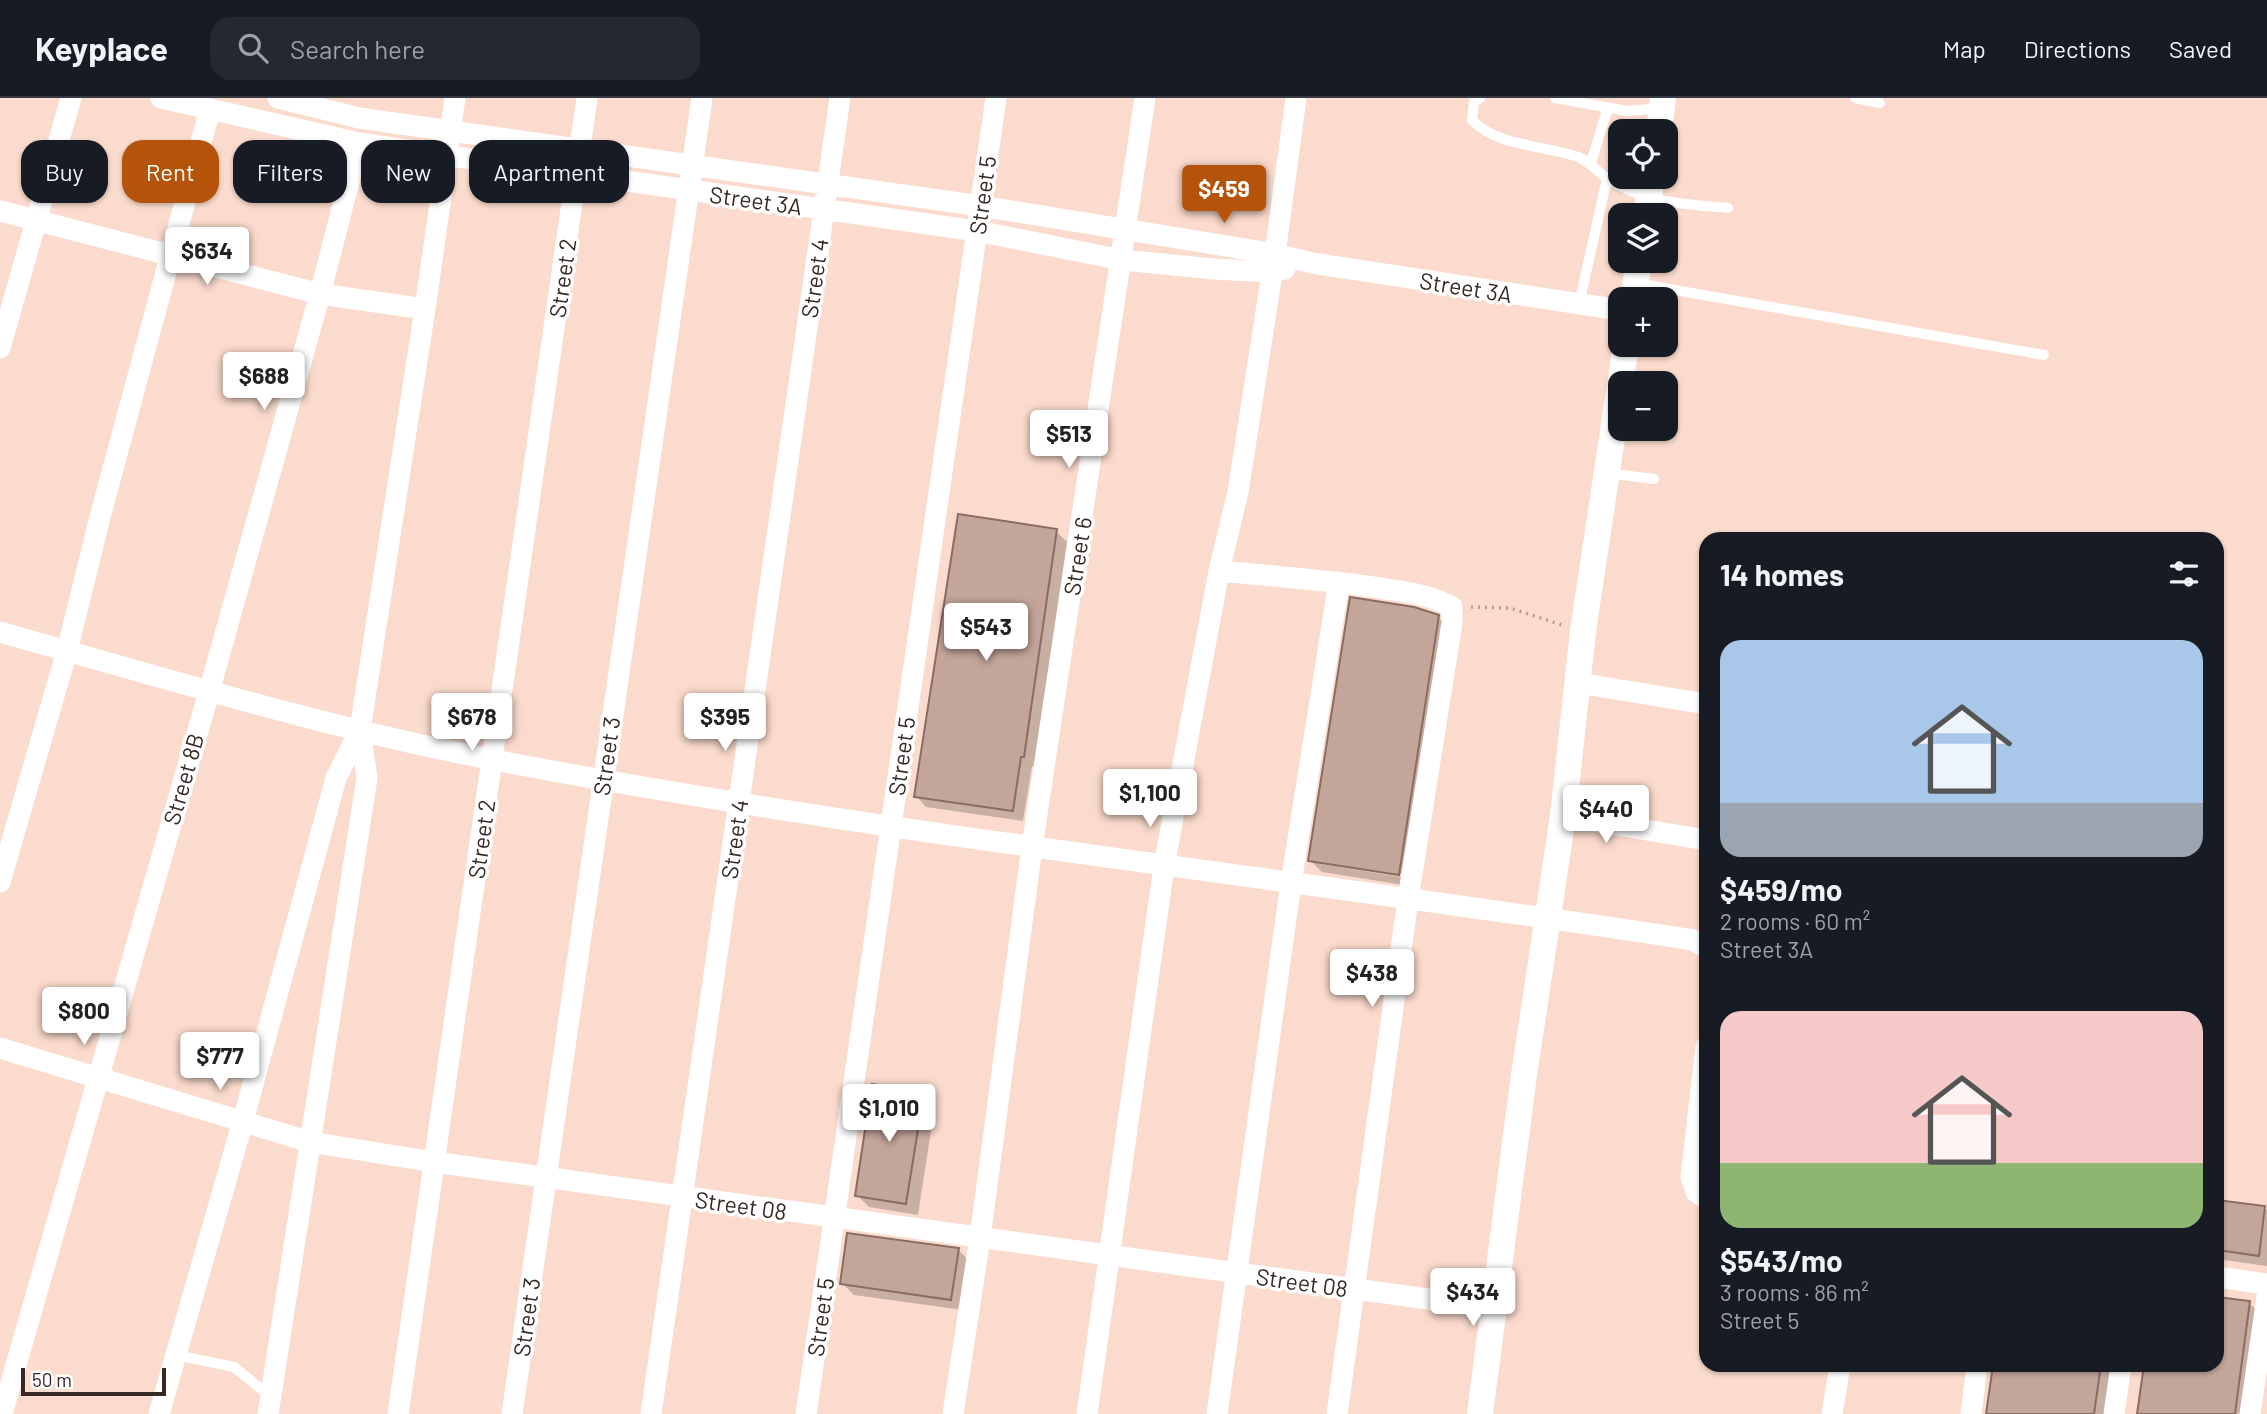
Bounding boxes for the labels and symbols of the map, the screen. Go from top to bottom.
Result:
street label: Street 5 [963,154,1001,236]
pin: $459 [1183,166,1265,225]
street label: Street 3A [708,180,804,220]
pin: $634 [166,228,248,287]
street label: Street 4 [795,236,833,320]
street label: Street 2 [543,237,581,319]
street label: Street 3A [1418,266,1514,308]
pin: $688 [223,352,305,412]
pin: $513 [1028,410,1110,470]
street label: Street 6 [1057,515,1097,597]
pin: $543 [945,603,1027,663]
pin: $678 [431,694,513,753]
pin: $395 [684,694,766,753]
street label: Street 3 [587,715,625,797]
street label: Street 5 [882,715,920,797]
street label: Street 8B [157,730,209,828]
pin: $1,100 [1093,770,1207,829]
pin: $440 [1565,786,1647,845]
street label: Street 4 [715,797,753,881]
street label: Street 2 [462,798,500,880]
pin: $438 [1331,950,1413,1009]
pin: $800 [43,988,125,1047]
pin: $777 [179,1032,261,1092]
pin: $1,010 [832,1084,946,1144]
street label: Street 08 [693,1185,789,1225]
street label: Street 08 [1254,1262,1350,1302]
pin: $434 [1432,1268,1514,1328]
street label: Street 3 [507,1276,545,1358]
street label: Street 5 [801,1276,839,1358]
scale bar [21,1365,166,1397]

